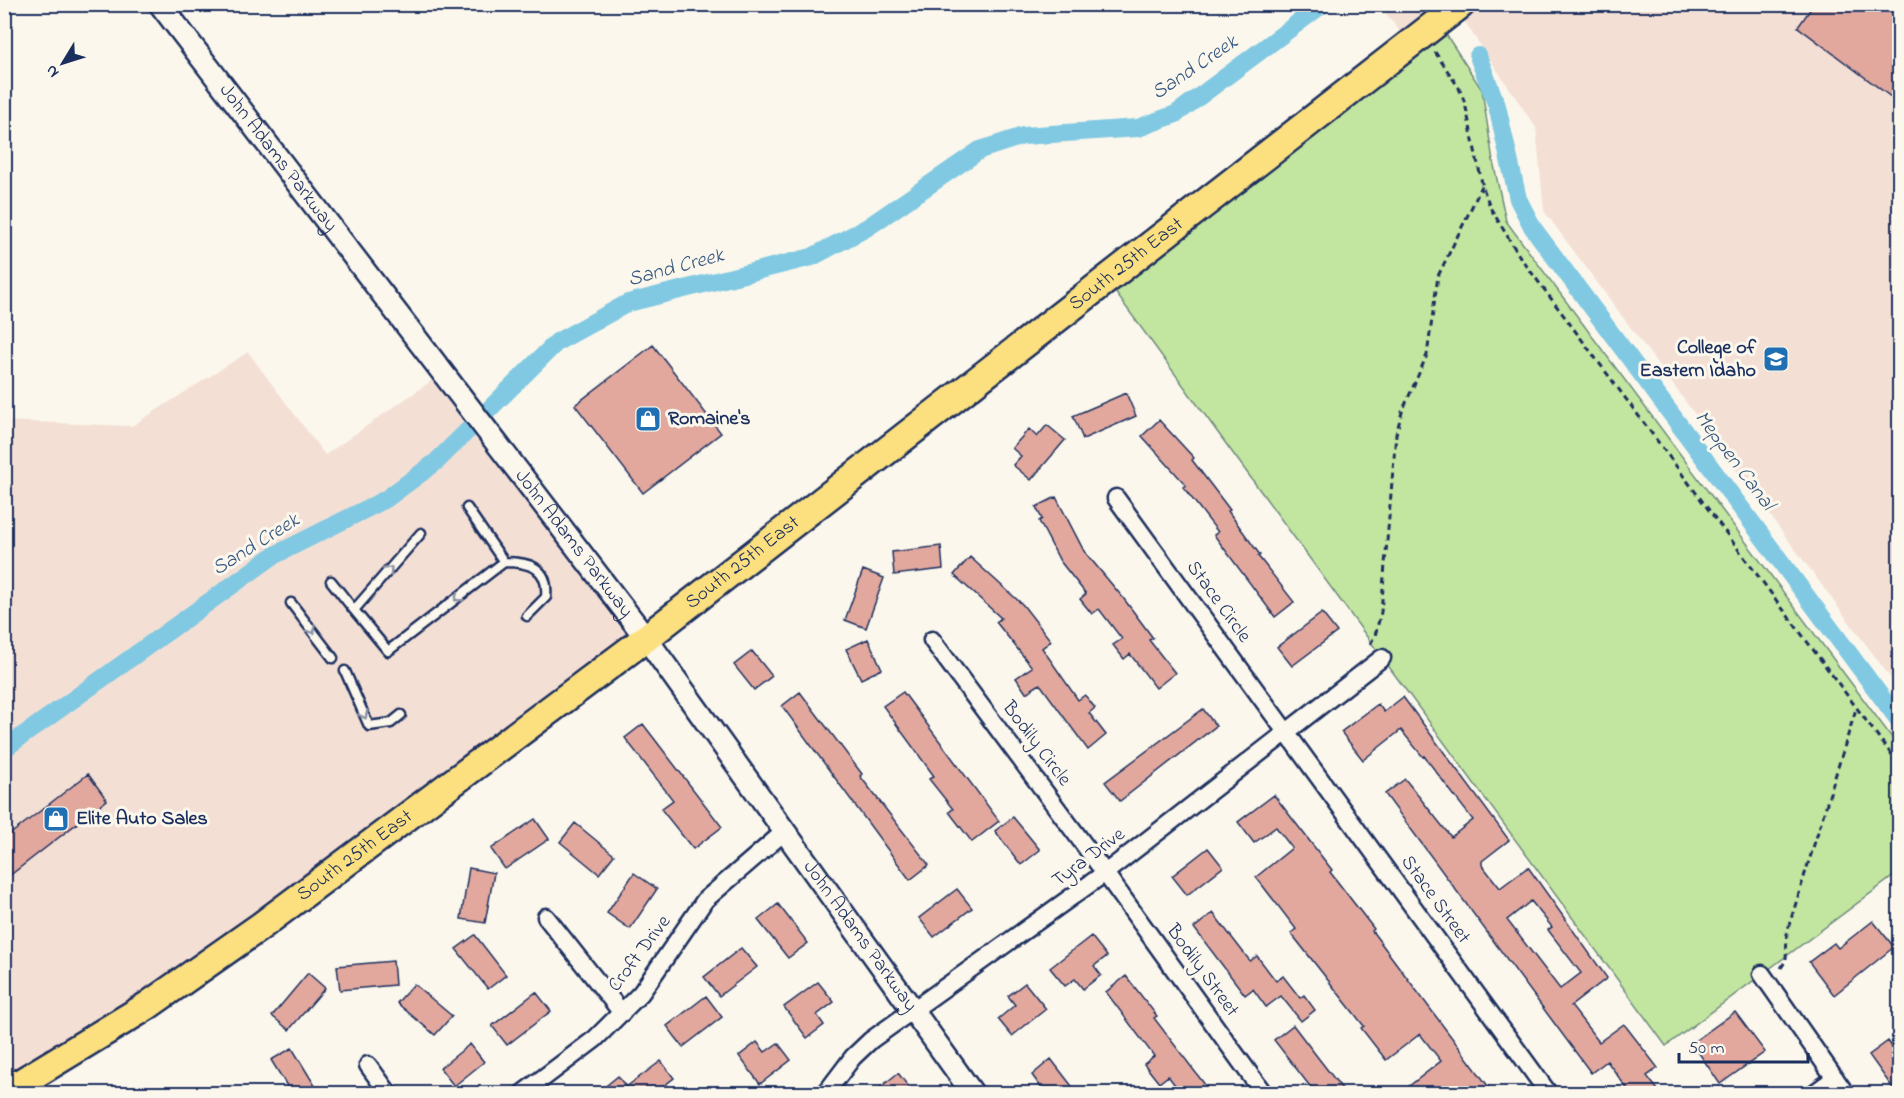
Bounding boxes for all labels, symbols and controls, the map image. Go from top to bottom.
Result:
water label: Sand Creek [1146,28,1245,108]
north arrow [33,33,93,93]
text: N [40,59,66,83]
street label: John Adams Parkway [212,78,344,238]
street label: South 25th East [1063,210,1190,318]
water label: Sand Creek [625,241,728,295]
place label: College of Eastern Idaho [1640,334,1757,386]
school or university icon: College of Eastern Idaho [1761,344,1791,374]
shop icon: Romaine's [633,404,663,434]
place label: Romaine's [668,405,750,434]
water label: Meppen Canal [1686,405,1783,519]
street label: John Adams Parkway [507,463,640,624]
water label: Sand Creek [206,506,306,584]
street label: South 25th East [679,509,806,617]
street label: Stace Circle [1178,555,1258,649]
one-way arrow [382,566,393,577]
one-way arrow [454,590,465,601]
one-way arrow [305,623,316,634]
street label: Bodily Circle [994,694,1078,793]
one-way arrow [356,708,368,719]
street label: South 25th East [291,802,419,909]
shop icon: Elite Auto Sales [41,804,71,834]
place label: Elite Auto Sales [76,805,208,834]
street label: Tyra Drive [1046,821,1132,895]
street label: Stace Street [1393,850,1477,951]
street label: John Adams Parkway [796,855,924,1018]
street label: Croft Drive [601,909,679,998]
street label: Bodily Street [1158,918,1246,1024]
scale bar [1679,1026,1808,1064]
text: 50 m [1688,1036,1725,1062]

